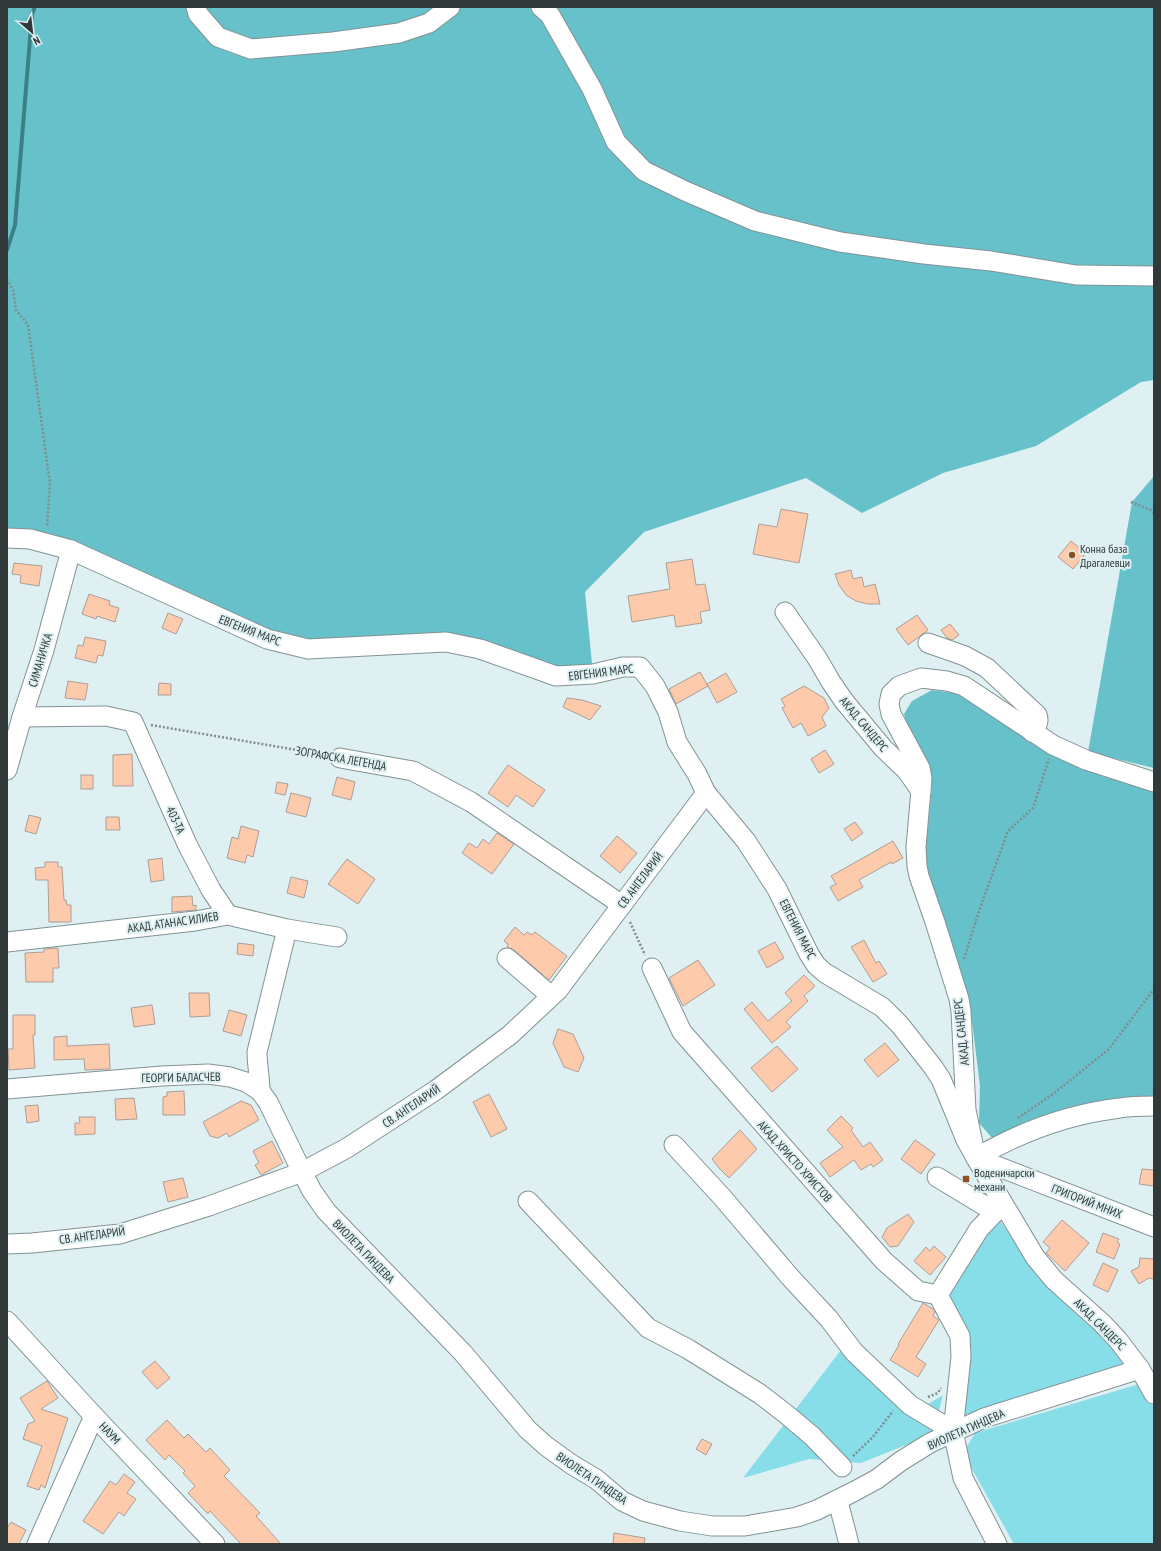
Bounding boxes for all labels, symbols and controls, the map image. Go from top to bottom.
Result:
north arrow [12,12,52,52]
text: N [31,33,43,48]
place label: Конна база Драгалевци [1080,541,1130,570]
marker: Конна база Драгалевци [1067,550,1077,560]
street label: ЕВГЕНИЯ МАРС [217,611,284,649]
street label: СИМАНИЧКА [25,631,55,689]
street label: ЕВГЕНИЯ МАРС [568,661,635,683]
street label: АКАД. САНДЕРС [837,693,892,755]
street label: ЗОГРАФСКА ЛЕГЕНДА [294,743,388,773]
street label: 403-ТА [163,804,189,837]
street label: СВ. АНГЕЛАРИЙ [614,849,666,911]
street label: ЕВГЕНИЯ МАРС [776,896,820,962]
street label: АКАД. АТАНАС ИЛИЕВ [126,908,220,936]
street label: АКАД. САНДЕРС [950,997,972,1066]
street label: ГЕОРГИ БАЛАСЧЕВ [141,1069,221,1085]
street label: СВ. АНГЕЛАРИЙ [379,1081,443,1131]
street label: АКАД. ХРИСТО ХРИСТОВ [754,1117,836,1205]
place label: Воденичарски механи [974,1165,1035,1194]
marker: Воденичарски механи [961,1174,971,1184]
street label: ГРИГОРИЙ МНИХ [1050,1181,1124,1221]
street label: ВИОЛЕТА ГИНДЕВА [330,1216,398,1286]
street label: СВ. АНГЕЛАРИЙ [58,1223,126,1247]
street label: АКАД. САНДЕРС [1071,1295,1129,1353]
street label: ВИОЛЕТА ГИНДЕВА [925,1405,1007,1453]
street label: НАУМ [96,1419,124,1447]
street label: ВИОЛЕТА ГИНДЕВА [554,1449,631,1508]

